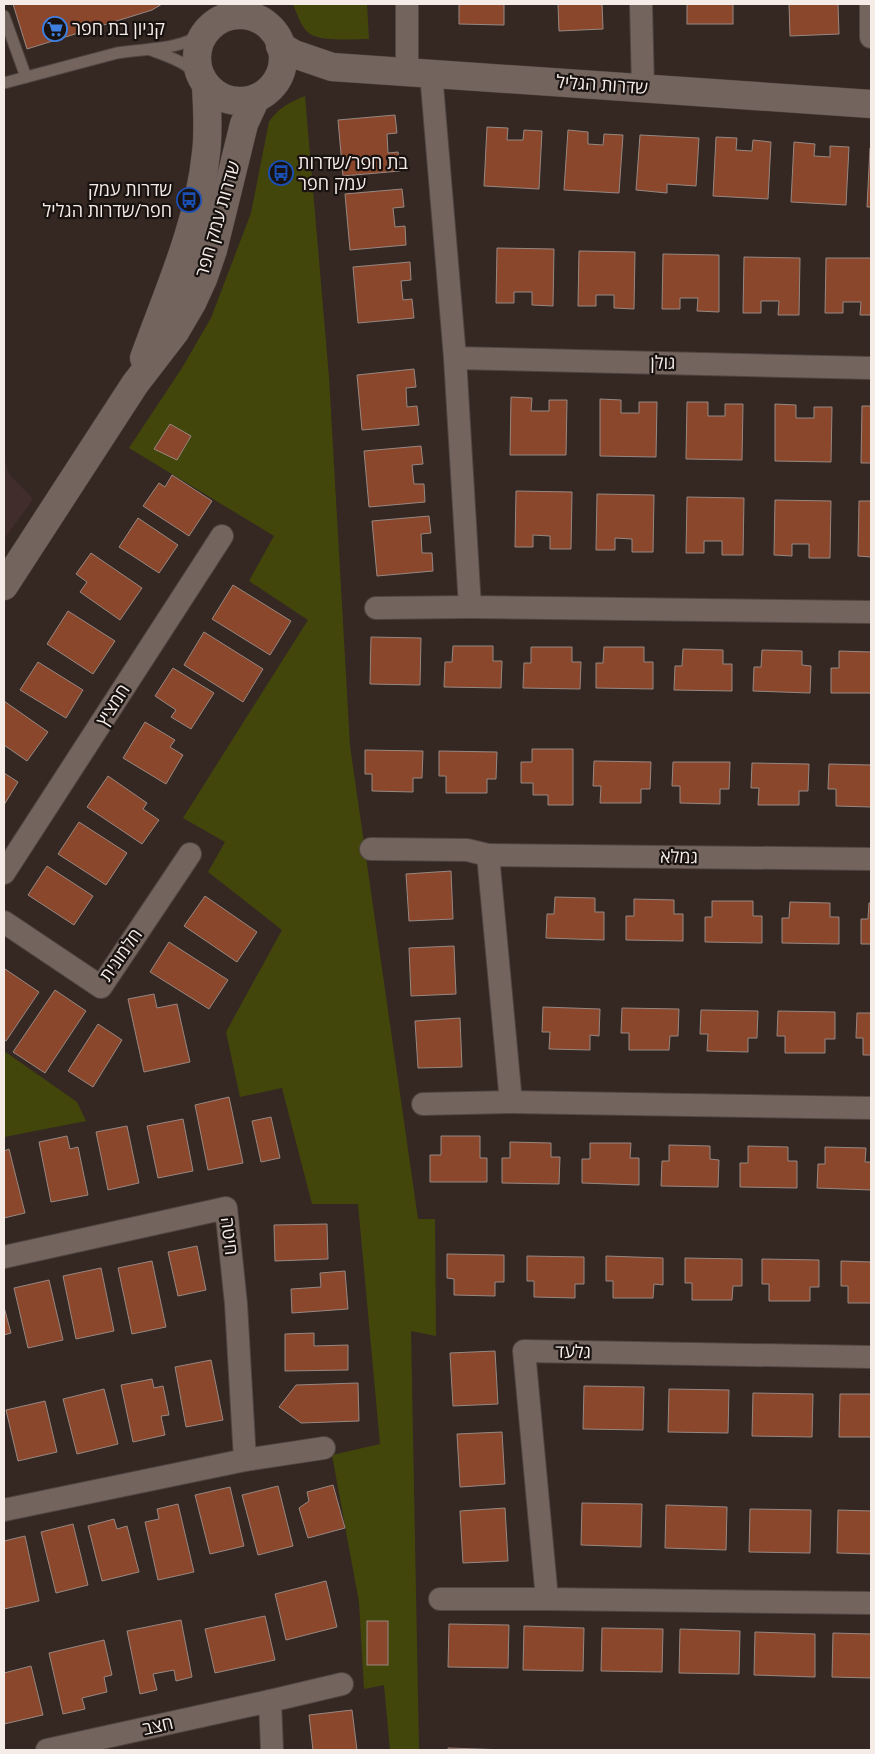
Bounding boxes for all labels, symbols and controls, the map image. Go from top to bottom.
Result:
supermarket icon: קניון בת חפר [42,16,68,42]
place label: קניון בת חפר [72,16,165,40]
street label: שדרות הגליל [555,69,649,99]
place label: בת חפר/שדרות עמק חפר [298,150,408,195]
street label: שדרות עמק חפר [189,158,245,280]
bus stop icon: בת חפר/שדרות עמק חפר [268,160,294,186]
place label: שדרות עמק חפר/שדרות הגליל [43,177,172,222]
bus stop icon: שדרות עמק חפר/שדרות הגליל [176,187,202,213]
street label: גולן [650,350,676,374]
street label: חמציץ [90,679,135,730]
street label: גמלא [660,844,698,868]
street label: חלמונית [93,923,147,986]
street label: חיטה [216,1215,244,1256]
street label: גלעד [555,1339,591,1363]
street label: חצב [140,1710,175,1740]

